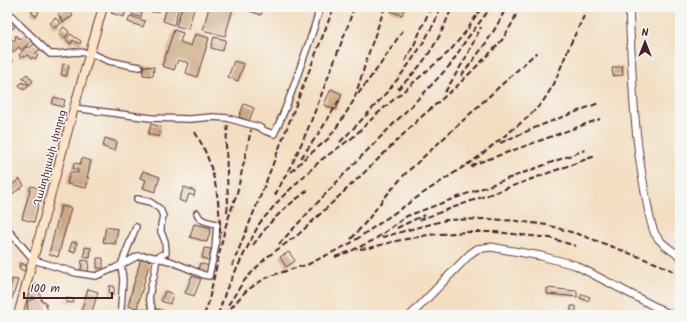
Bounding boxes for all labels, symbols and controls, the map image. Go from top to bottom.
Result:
north arrow [625,22,665,62]
text: N [642,24,649,42]
street label: Ղանդիլյանի փողոց [29,108,71,208]
scale bar [24,274,112,300]
text: 100 m [30,279,61,298]

